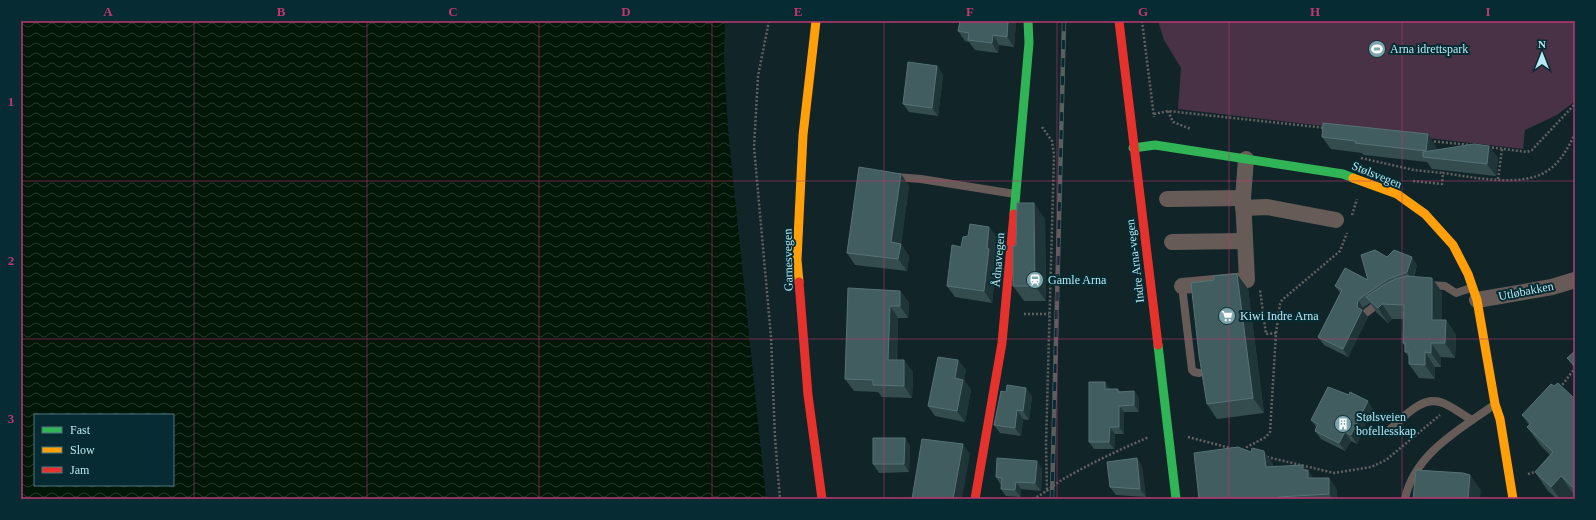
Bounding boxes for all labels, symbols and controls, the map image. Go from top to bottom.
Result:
text: A [103,4,113,19]
text: B [277,4,286,19]
text: C [448,4,458,19]
text: D [621,4,631,19]
text: E [794,4,802,19]
text: F [966,4,974,19]
text: G [1138,4,1148,19]
text: H [1310,4,1320,19]
text: I [1485,4,1491,19]
north arrow [1522,34,1562,74]
text: N [1538,38,1546,50]
sports icon: Arna idrettspark [1367,39,1387,59]
place label: Arna idrettspark [1390,42,1468,56]
text: 1 [8,94,14,109]
street label: Stølsvegen [1350,159,1404,191]
street label: Indre Arna-vegen [1123,218,1147,304]
street label: Garnesvegen [780,229,796,291]
street label: Ådnavegen [989,232,1007,288]
text: 2 [8,253,14,268]
station icon: Gamle Arna [1025,270,1045,290]
place label: Gamle Arna [1048,273,1107,287]
street label: Utløbakken [1497,279,1555,303]
supermarket icon: Kiwi Indre Arna [1217,306,1237,326]
place label: Kiwi Indre Arna [1240,309,1319,323]
place label: Stølsveien bofellesskap [1356,410,1416,438]
text: 3 [8,411,15,426]
legend [34,414,174,486]
building icon: Stølsveien bofellesskap [1333,414,1353,434]
text: Fast [70,423,91,437]
text: Slow [70,443,95,457]
text: Jam [70,463,90,477]

